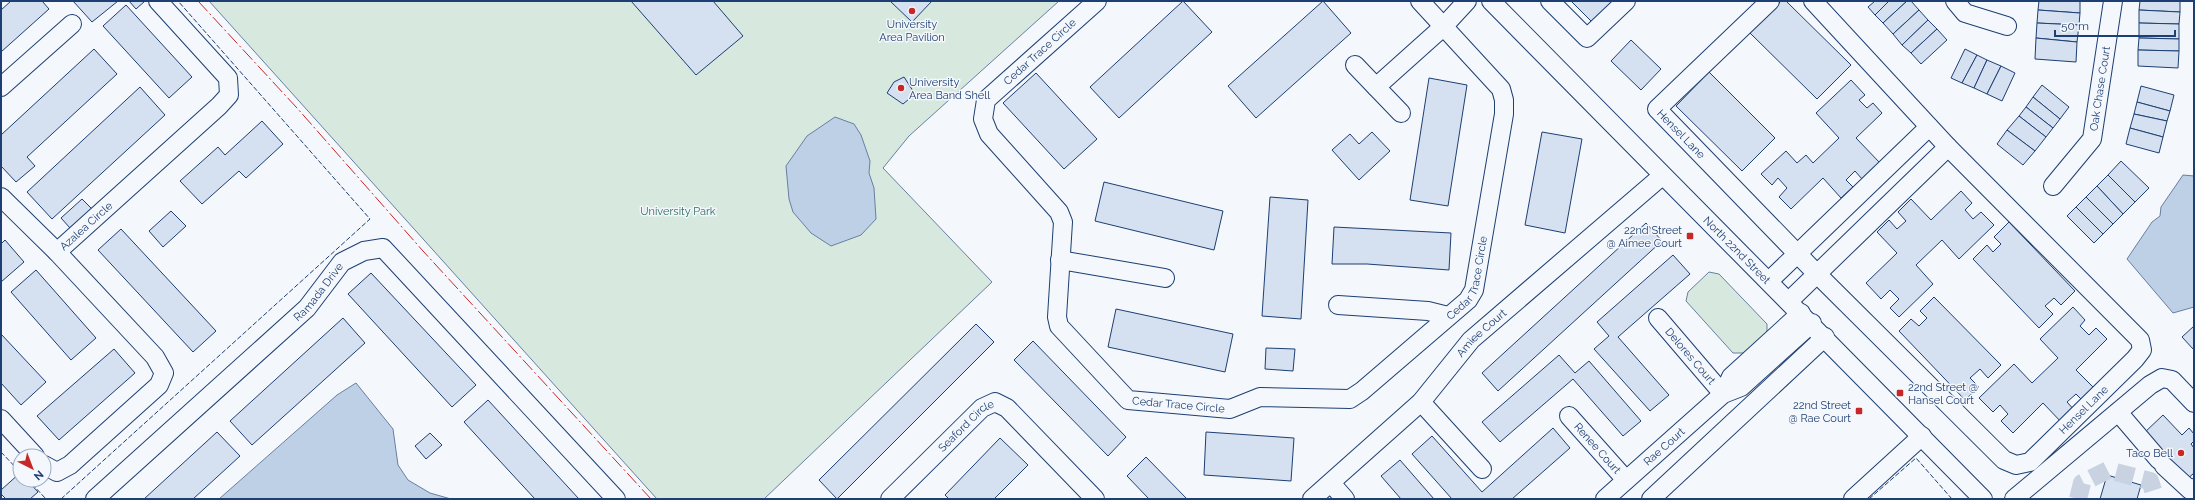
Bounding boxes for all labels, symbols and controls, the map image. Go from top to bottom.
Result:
marker: University Area Pavilion [907,6,917,16]
scale bar [2055,12,2175,38]
street label: Cedar Trace Circle [1001,16,1079,88]
place label: University Area Pavilion [879,18,945,44]
text: 50 m [2061,19,2089,33]
street label: Oak Chase Court [2087,45,2113,132]
place label: University Area Band Shell [909,76,990,102]
marker: University Area Band Shell [896,83,906,93]
street label: Hensel Lane [1654,107,1708,162]
street label: Azalea Circle [57,199,115,253]
park label: University Park [640,205,716,218]
street label: North 22nd Street [1701,214,1773,287]
place label: 22nd Street @ Aimee Court [1606,224,1682,250]
marker: 22nd Street @ Aimee Court [1685,231,1695,241]
street label: Cedar Trace Circle [1444,234,1490,322]
street label: Ramada Drive [291,260,346,323]
street label: Amiee Court [1454,306,1509,359]
street label: Delores Court [1663,325,1719,387]
place label: 22nd Street @ Hansel Court [1908,381,1978,407]
street label: Hensel Lane [2056,382,2111,437]
marker: 22nd Street @ Hansel Court [1895,388,1905,398]
street label: Cedar Trace Circle [1132,394,1226,415]
street label: Seaford Circle [935,397,996,454]
place label: 22nd Street @ Rae Court [1788,399,1851,425]
marker: 22nd Street @ Rae Court [1854,406,1864,416]
street label: Renee Court [1572,420,1624,477]
street label: Rae Court [1641,425,1687,468]
place label: Taco Bell [2126,447,2173,460]
north arrow [12,448,52,488]
marker: Taco Bell [2176,448,2186,458]
text: N [31,467,46,483]

